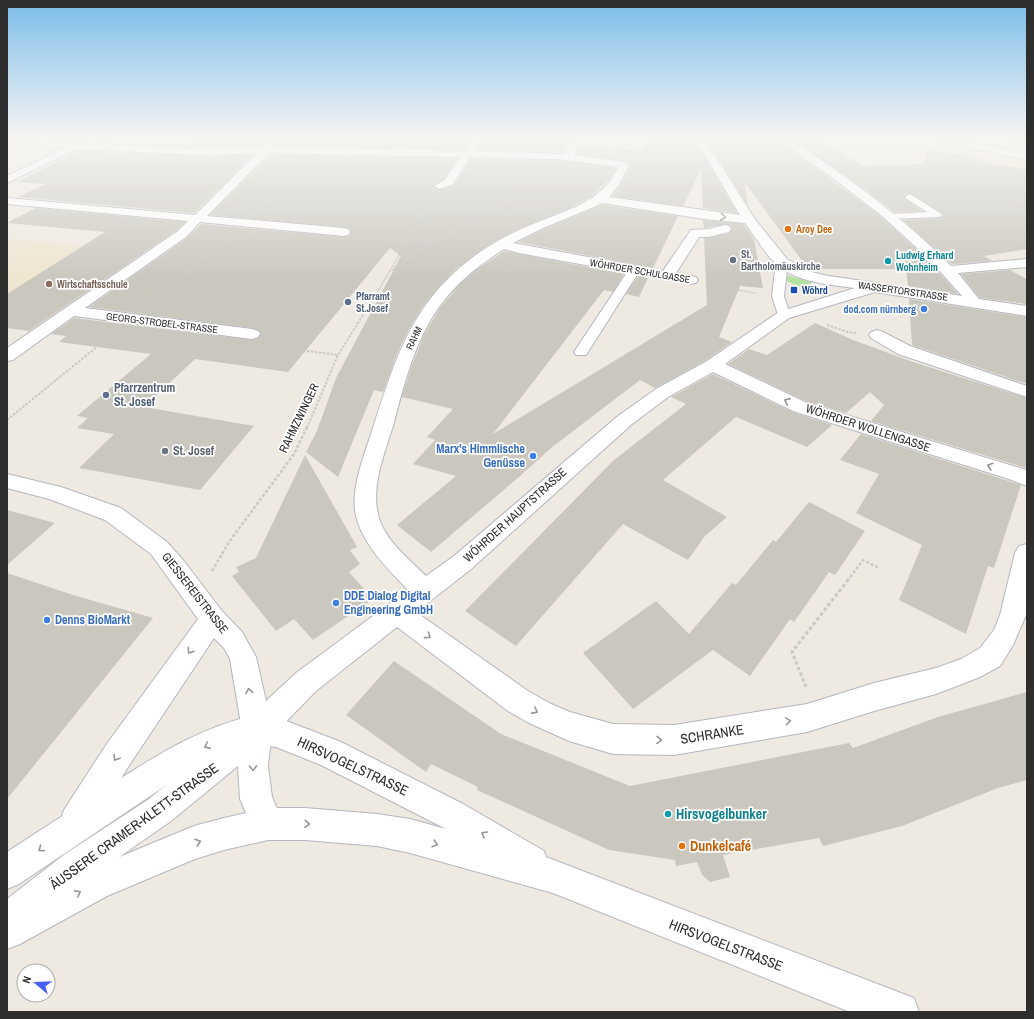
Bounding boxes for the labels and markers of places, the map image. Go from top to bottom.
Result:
place label: Aroy Dee [796,223,832,236]
marker: Aroy Dee [783,224,793,234]
place label: St. Bartholomäuskirche [741,248,821,273]
place label: Ludwig Erhard Wohnheim [896,249,953,274]
marker: St. Bartholomäuskirche [728,255,738,265]
marker: Ludwig Erhard Wohnheim [883,256,893,266]
place label: Wirtschaftsschule [57,278,128,291]
marker: Wirtschaftsschule [44,279,54,289]
place label: Wöhrd [802,284,828,297]
marker: Wöhrd [789,285,799,295]
place label: Pfarramt St.Josef [356,290,390,315]
marker: Pfarramt St.Josef [343,297,353,307]
place label: dod.com nürnberg [844,303,916,316]
marker: dod.com nürnberg [919,304,929,314]
place label: Pfarrzentrum St. Josef [114,380,175,410]
marker: Pfarrzentrum St. Josef [101,390,111,400]
place label: Marx's Himmlische Genüsse [436,441,526,471]
place label: St. Josef [173,443,215,459]
marker: St. Josef [160,446,170,456]
marker: Marx's Himmlische Genüsse [528,451,538,461]
place label: DDE Dialog Digital Engineering GmbH [344,588,433,618]
marker: DDE Dialog Digital Engineering GmbH [331,598,341,608]
place label: Denns BioMarkt [55,612,131,628]
marker: Denns BioMarkt [42,615,52,625]
place label: Hirsvogelbunker [676,805,767,823]
marker: Hirsvogelbunker [663,809,673,819]
place label: Dunkelcafé [690,837,751,855]
marker: Dunkelcafé [677,841,687,851]

